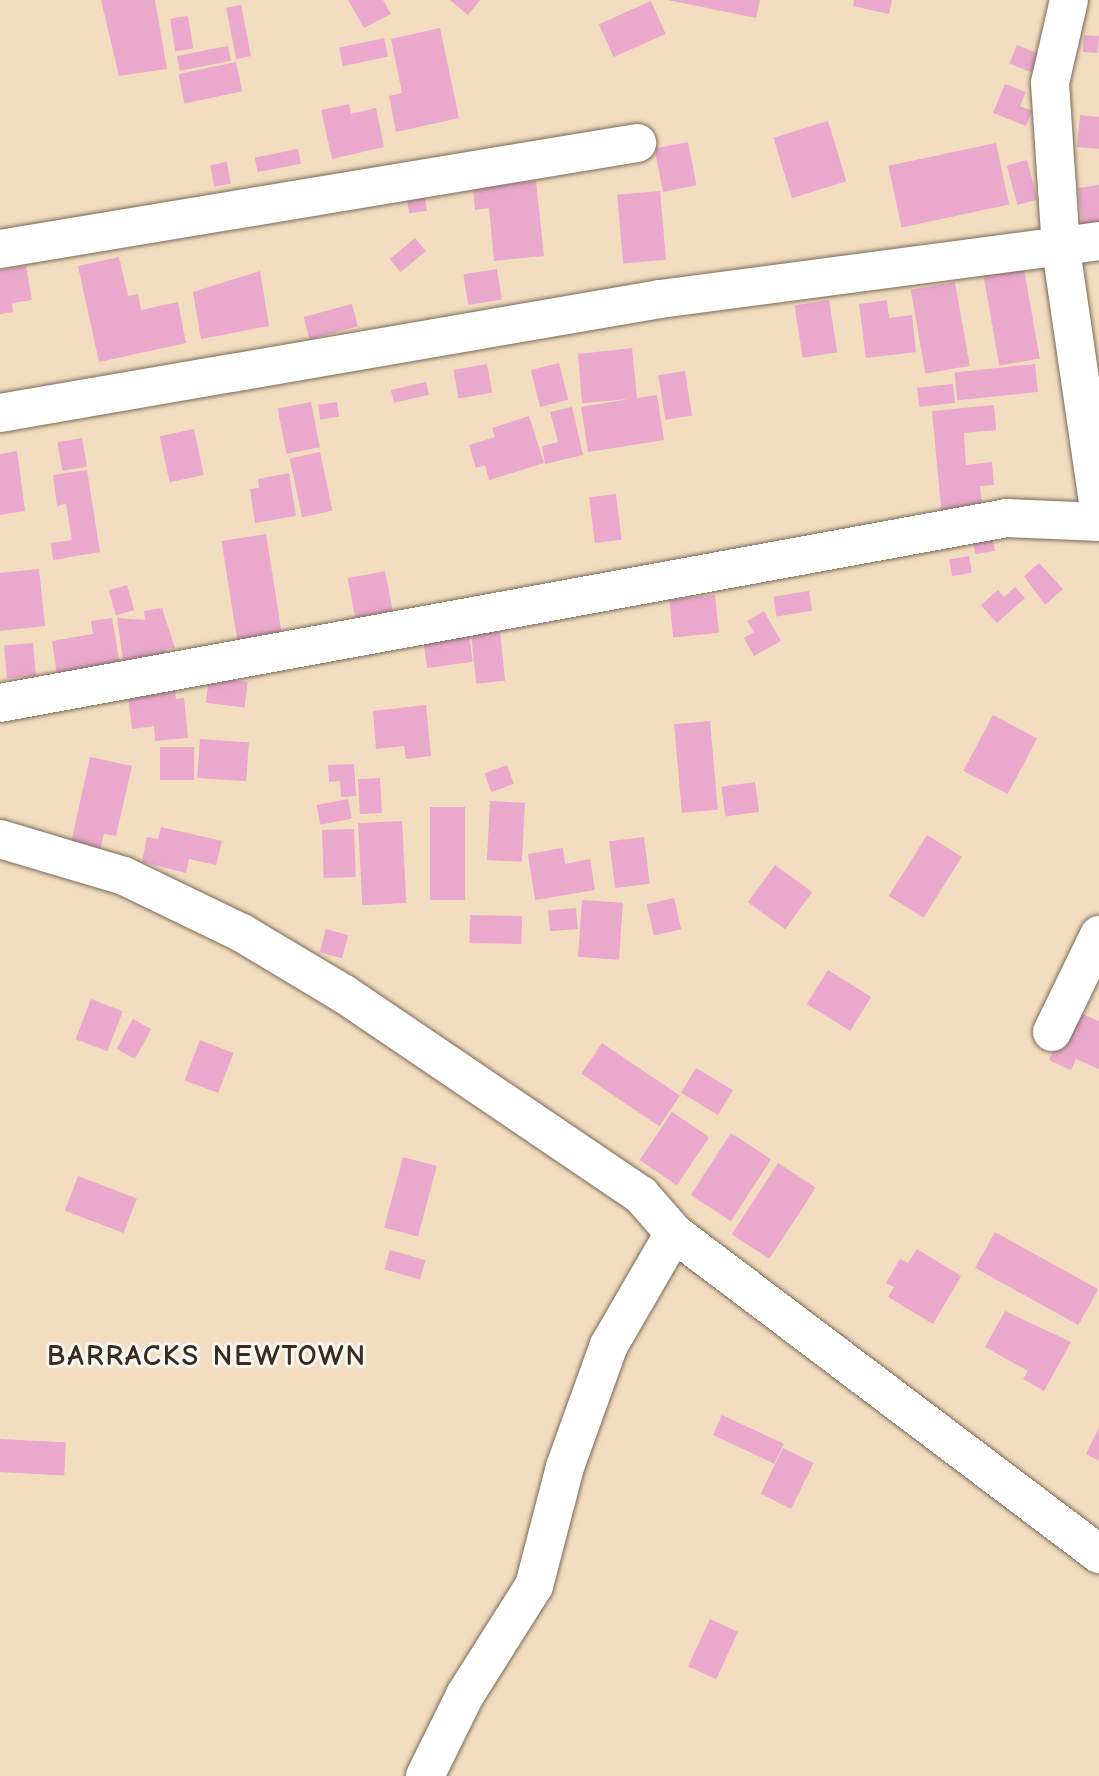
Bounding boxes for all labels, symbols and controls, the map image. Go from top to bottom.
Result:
district label: BARRACKS NEWTOWN [49,1338,365,1374]

